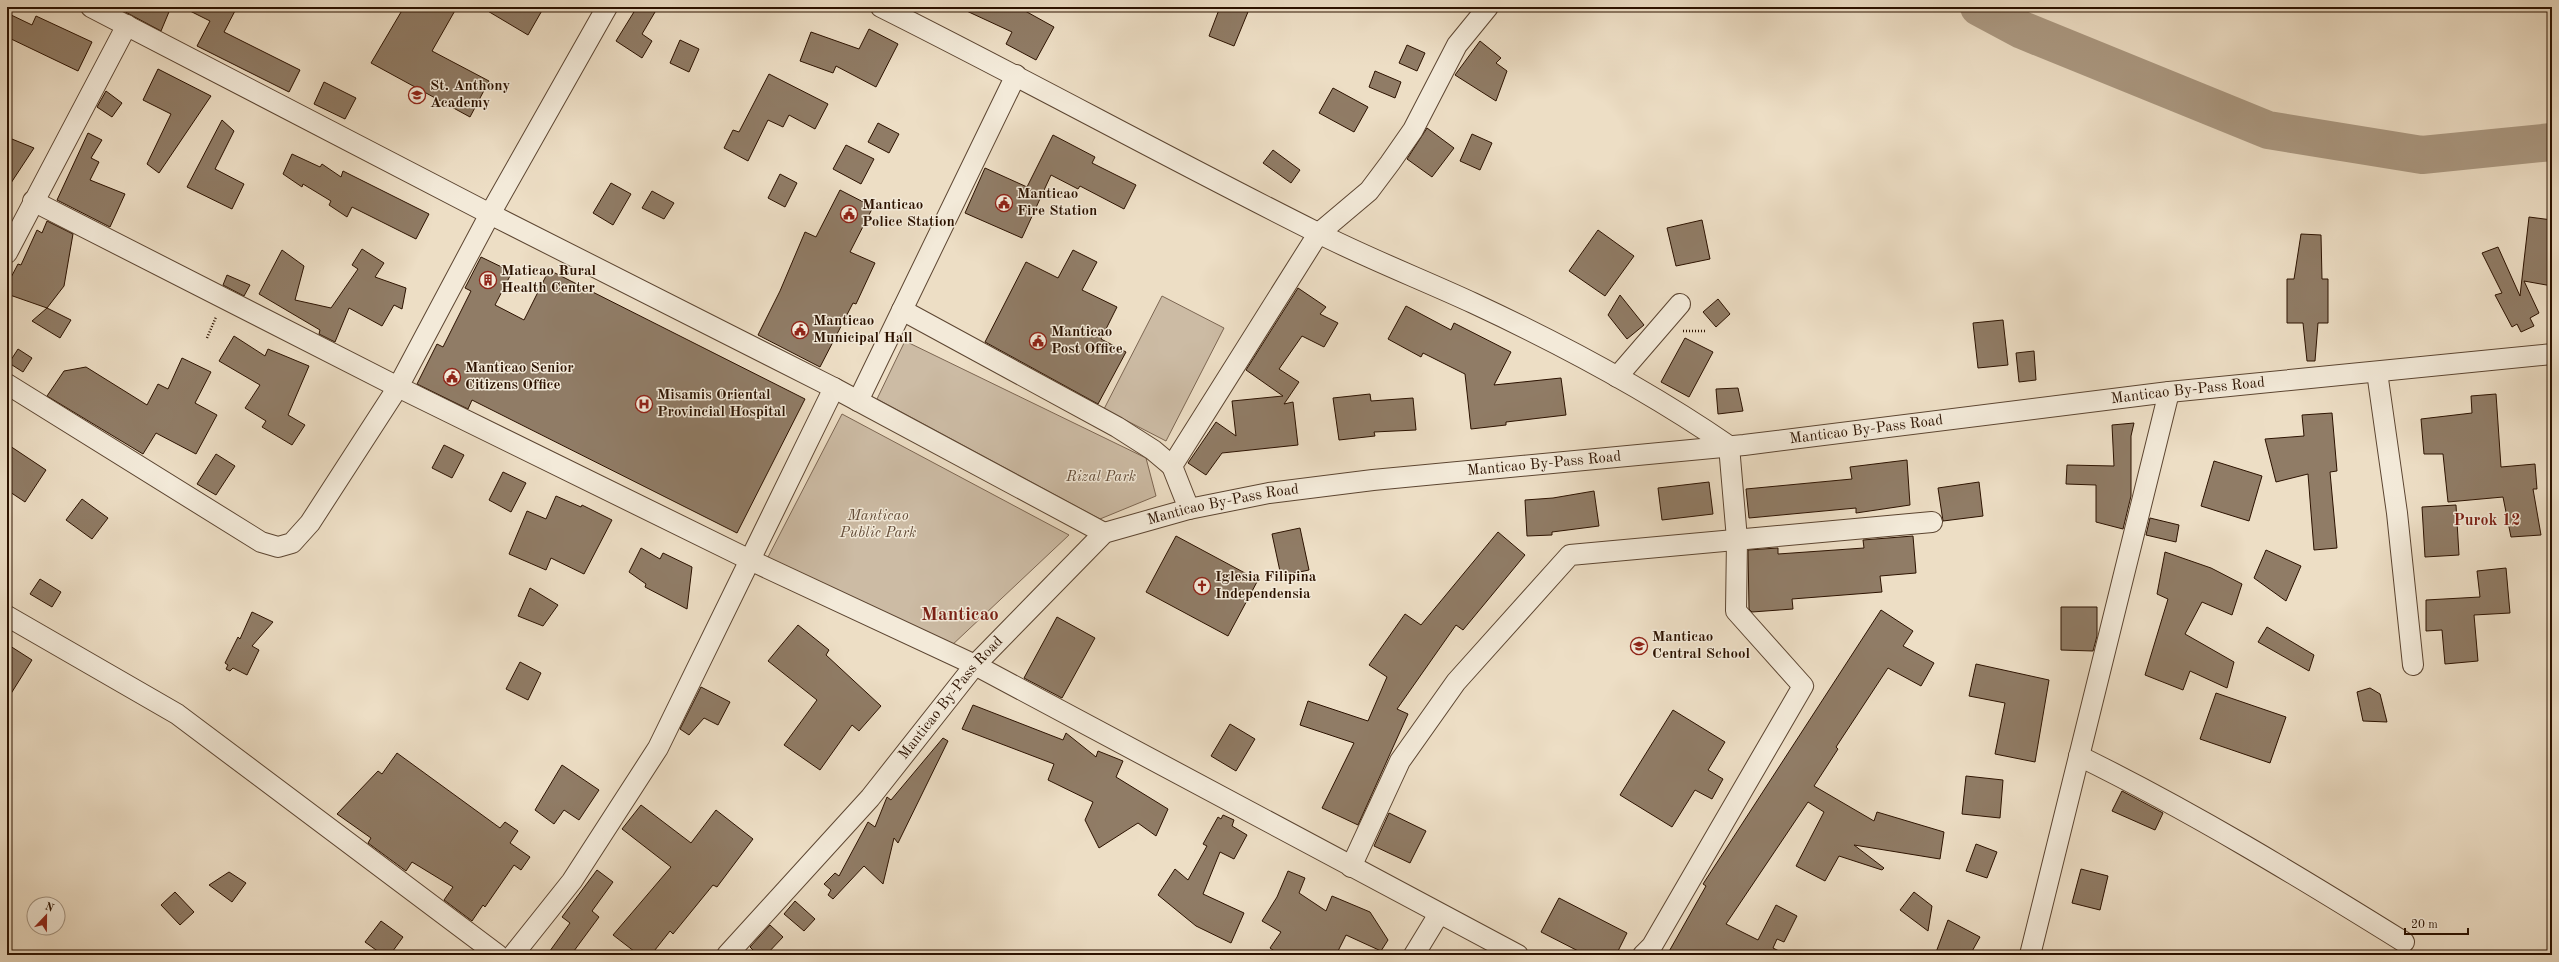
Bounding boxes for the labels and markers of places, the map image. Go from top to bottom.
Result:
place label: St. Anthony Academy [430,79,511,111]
school or university icon: St. Anthony Academy [407,85,427,105]
place label: Manticao Fire Station [1017,187,1097,219]
public building icon: Manticao Fire Station [994,193,1014,213]
place label: Manticao Police Station [862,198,955,230]
public building icon: Manticao Police Station [839,204,859,224]
place label: Maticao Rural Health Center [501,264,597,296]
building icon: Maticao Rural Health Center [478,270,498,290]
place label: Manticao Municipal Hall [813,314,913,346]
public building icon: Manticao Municipal Hall [790,320,810,340]
place label: Manticao Post Office [1051,325,1123,357]
public building icon: Manticao Post Office [1028,331,1048,351]
place label: Manticao Senior Citizens Office [465,361,574,393]
public building icon: Manticao Senior Citizens Office [442,367,462,387]
place label: Misamis Oriental Provincial Hospital [657,388,786,420]
hospital icon: Misamis Oriental Provincial Hospital [634,394,654,414]
place label: Iglesia Filipina Independensia [1215,570,1317,602]
church icon: Iglesia Filipina Independensia [1192,576,1212,596]
place label: Manticao Central School [1652,630,1751,662]
school or university icon: Manticao Central School [1629,636,1649,656]

